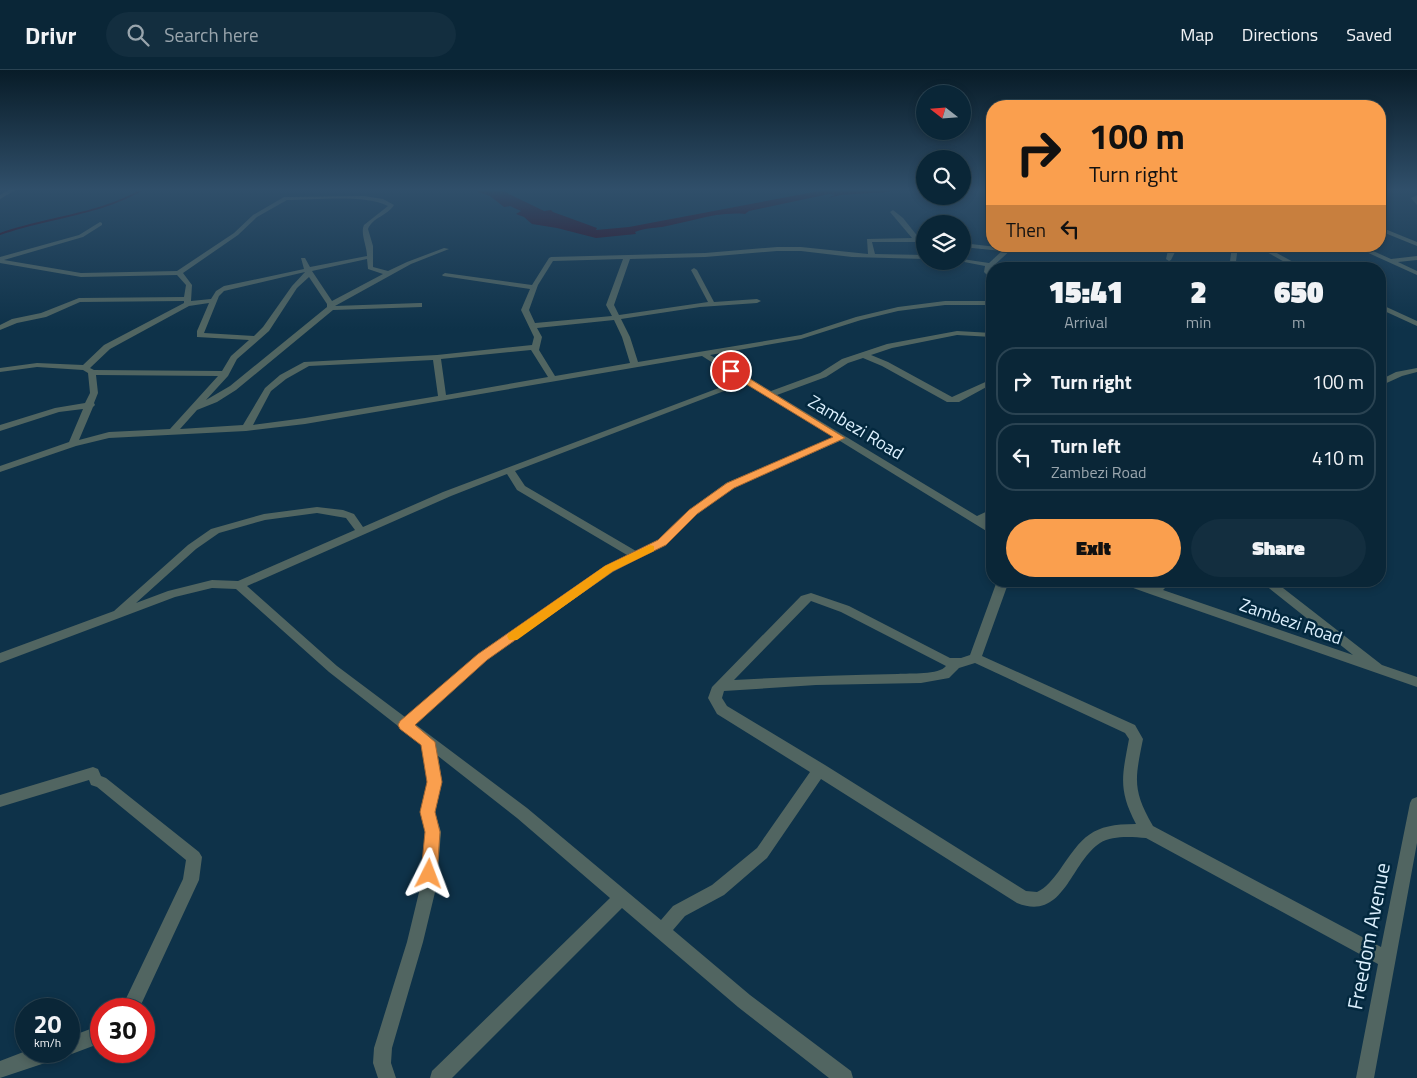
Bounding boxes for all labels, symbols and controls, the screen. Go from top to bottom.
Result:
search box [106,12,456,57]
text: Drivr [25,17,76,53]
text: Search here [164,20,259,49]
icon: search [124,21,152,49]
text: Map [1180,21,1214,48]
text: Directions [1242,21,1318,48]
text: Saved [1346,21,1392,48]
north arrow [916,85,971,140]
map controls [916,85,971,270]
text: 100 m [1089,109,1185,163]
icon: right [1006,120,1071,185]
button: search [916,150,971,205]
text: Turn right [1089,157,1178,191]
button: layers [916,215,971,270]
text: Then [1006,215,1046,244]
icon: left [1056,215,1084,243]
text: 15:41 [1049,269,1123,315]
text: 2 [1190,269,1207,315]
text: 650 [1274,269,1323,315]
text: Arrival [1064,310,1108,334]
text: min [1186,310,1211,334]
text: m [1292,310,1305,334]
pin [710,350,752,392]
icon: arrive [717,357,745,385]
icon: right [1008,367,1036,395]
text: Turn right [1051,367,1132,396]
text: 100 m [1312,367,1364,396]
street label: Zambezi Road [803,388,909,466]
text: Turn left [1051,431,1121,460]
icon: left [1008,443,1036,471]
text: 410 m [1312,443,1364,472]
text: Zambezi Road [1051,460,1146,484]
button: Exit [1006,519,1181,577]
button: Share [1191,519,1366,577]
street label: Zambezi Road [1236,591,1346,651]
position arrow [402,847,454,899]
street label: Freedom Avenue [1338,860,1398,1012]
speed limit sign: 30 [90,998,155,1063]
text: 20 [33,1005,62,1043]
text: km/h [34,1033,61,1052]

